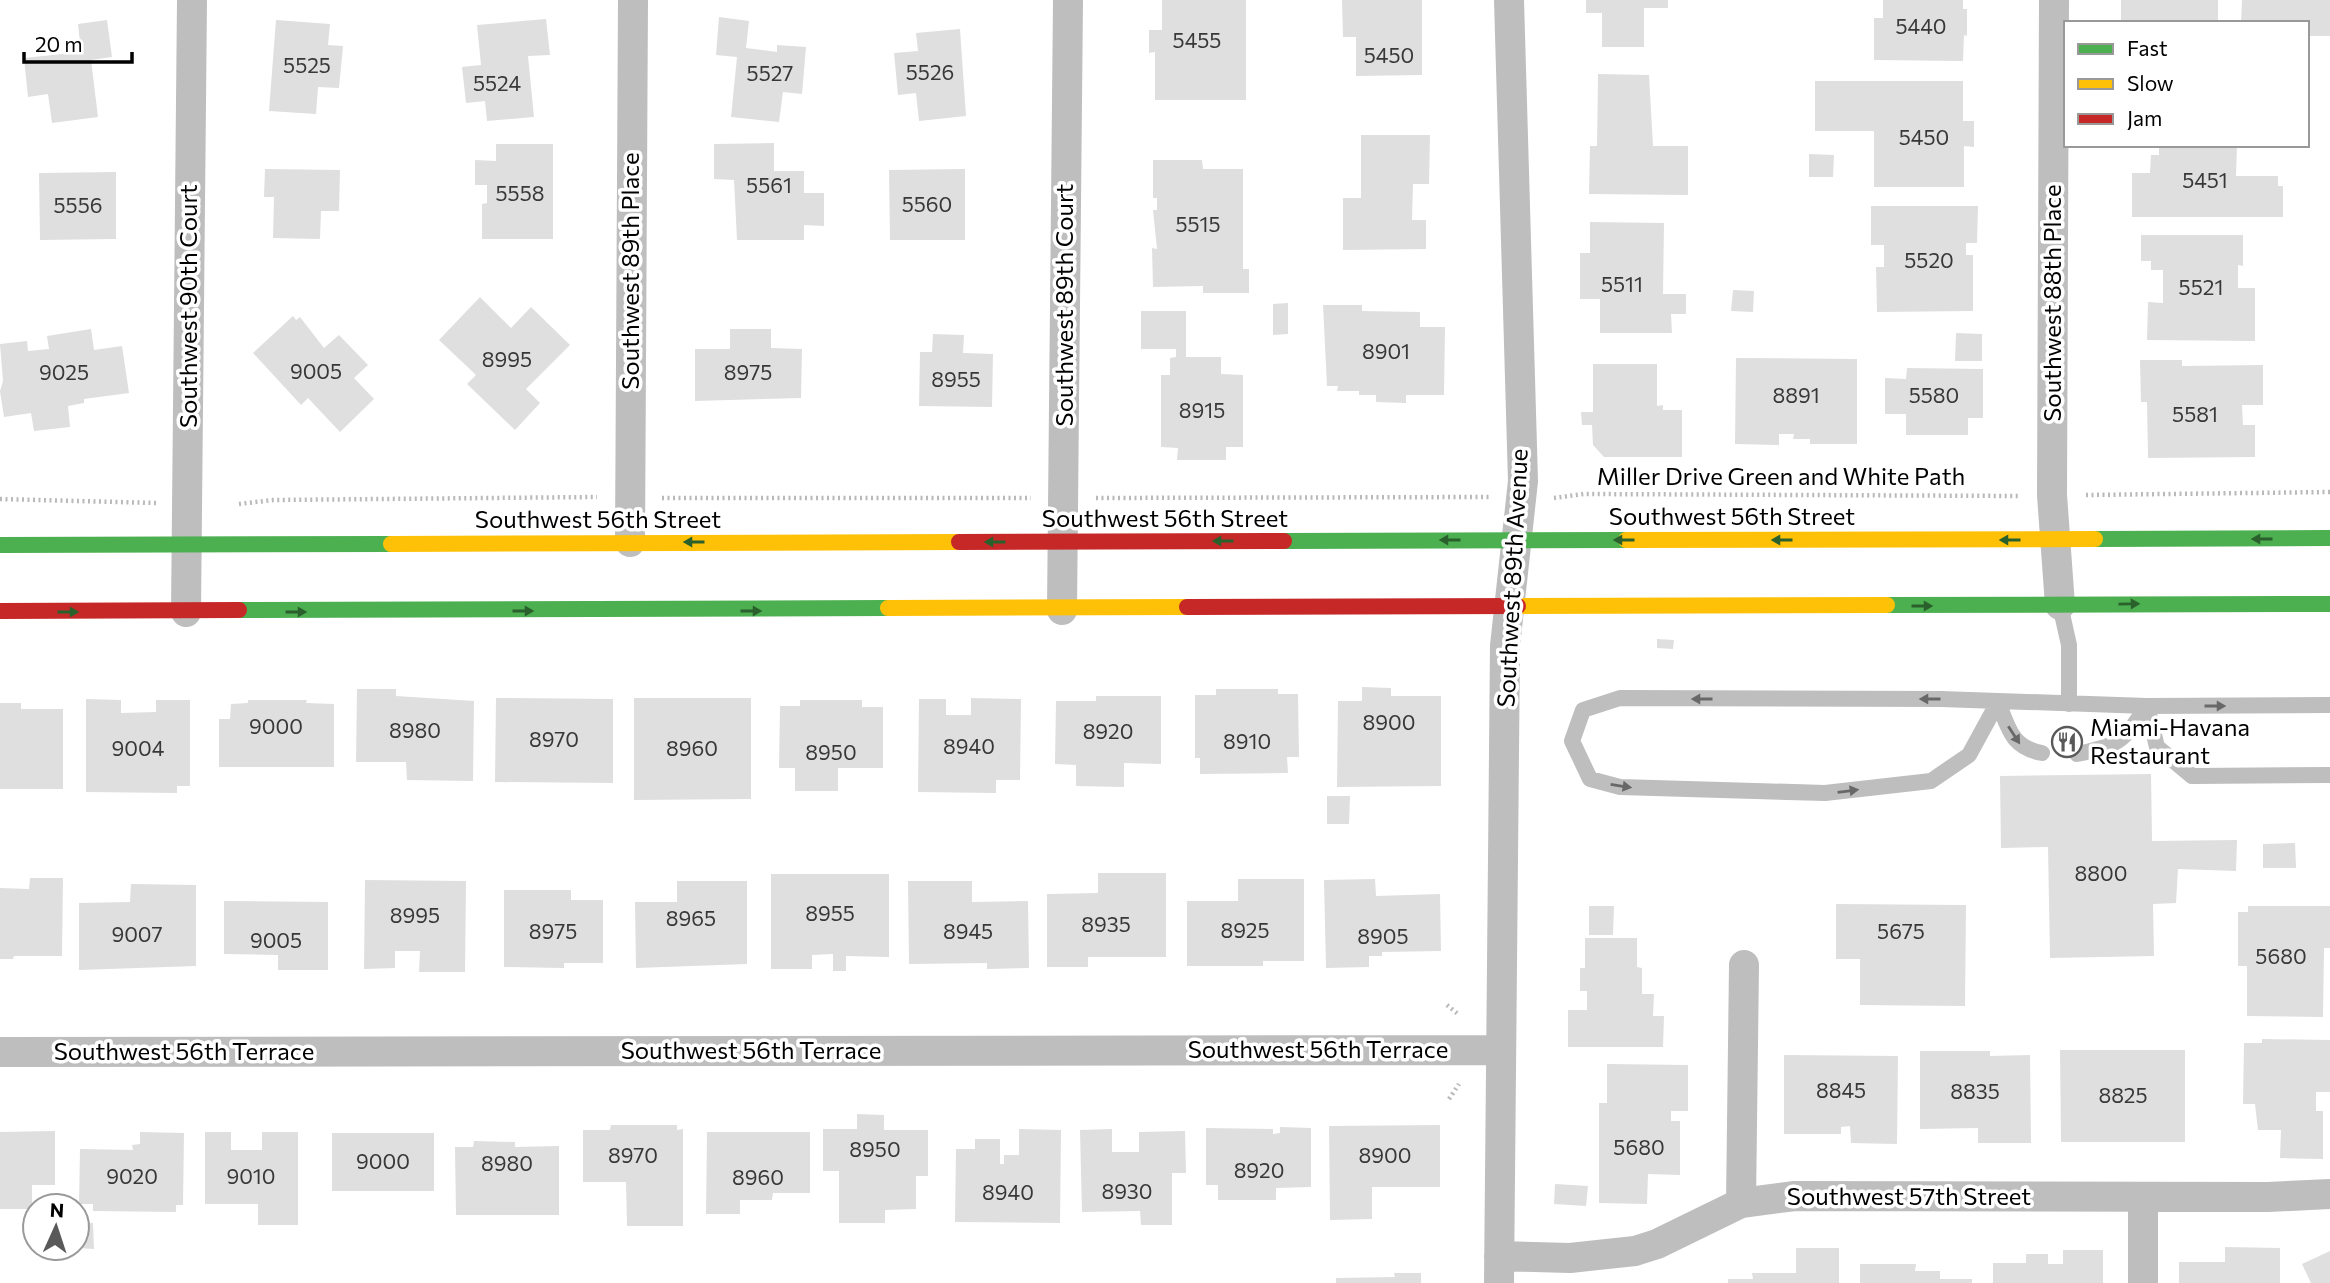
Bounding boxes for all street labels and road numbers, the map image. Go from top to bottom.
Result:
street label: Southwest 89th Place [615,152,644,390]
street label: Southwest 89th Court [1049,183,1078,426]
street label: Southwest 90th Court [173,184,202,428]
street label: Southwest 88th Place [2037,184,2066,422]
street label: Southwest 89th Avenue [1490,448,1533,708]
street label: Miller Drive Green and White Path [1597,461,1965,490]
street label: Southwest 56th Street [1609,501,1855,530]
street label: Southwest 56th Street [1042,503,1288,532]
street label: Southwest 56th Street [475,504,721,533]
street label: Southwest 56th Terrace [1188,1034,1448,1063]
street label: Southwest 56th Terrace [621,1035,881,1064]
street label: Southwest 56th Terrace [54,1036,314,1065]
street label: Southwest 57th Street [1787,1181,2031,1210]

